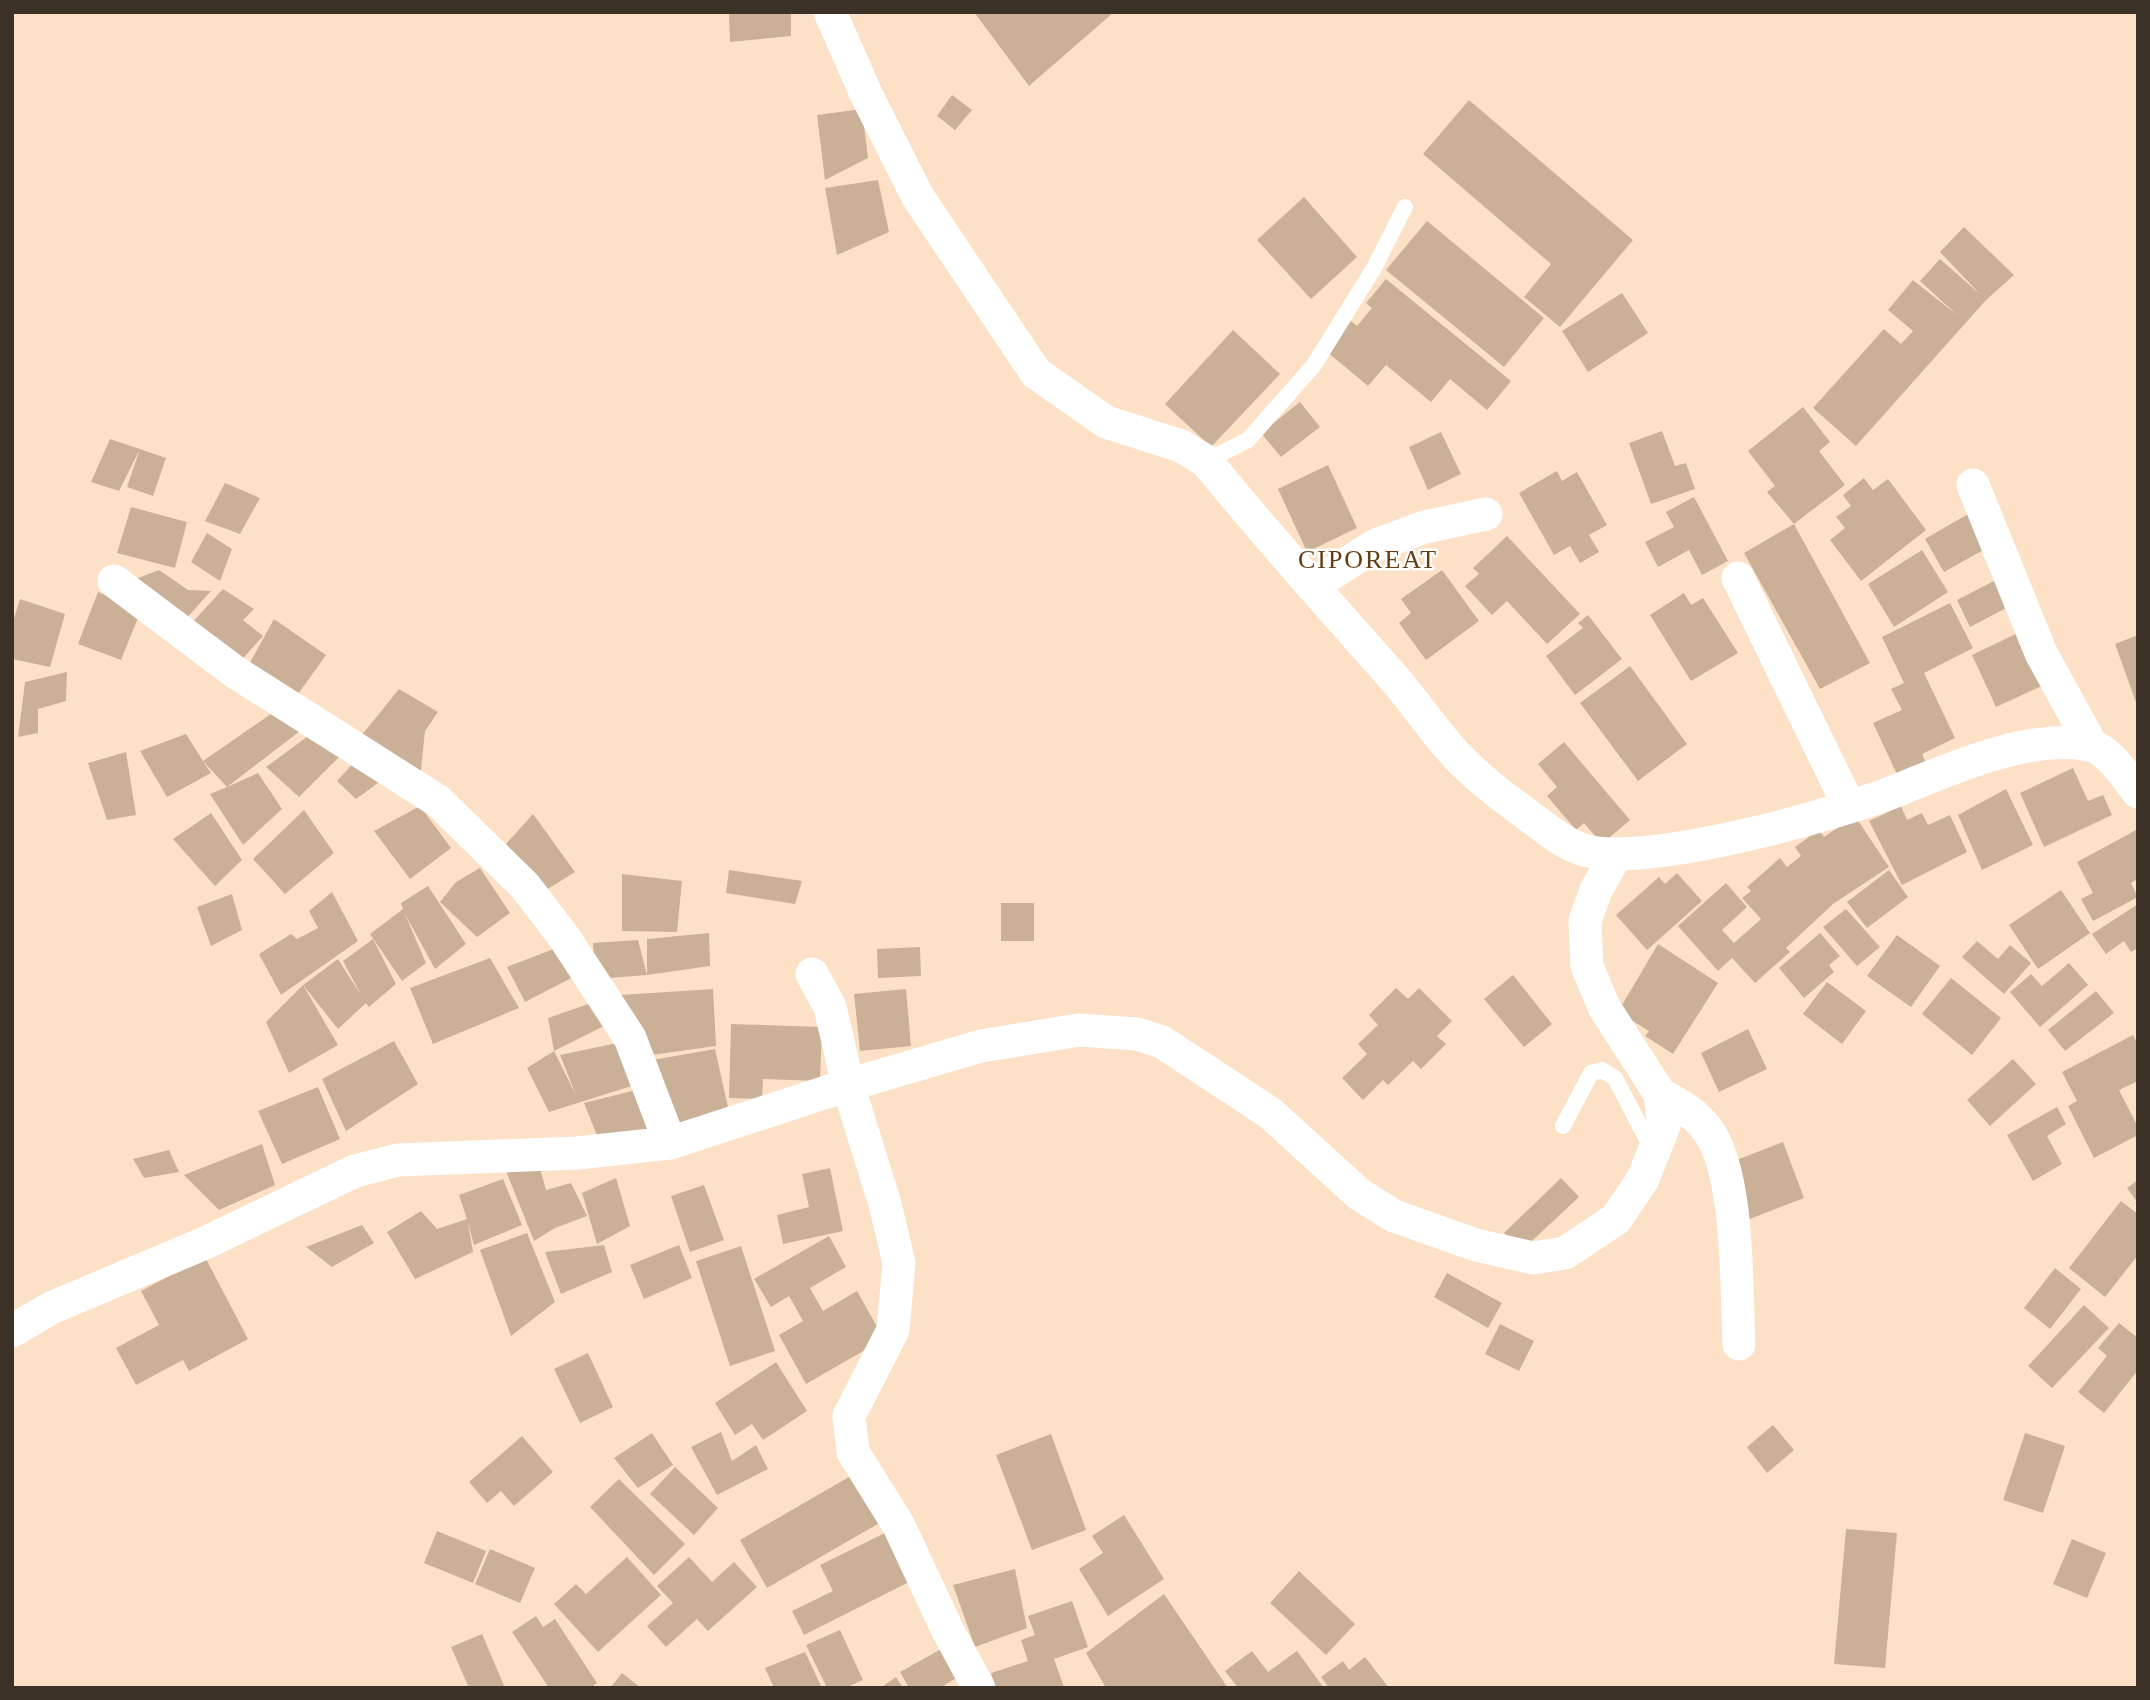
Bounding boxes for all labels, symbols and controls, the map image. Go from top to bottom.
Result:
district label: CIPOREAT [1298,545,1438,574]

